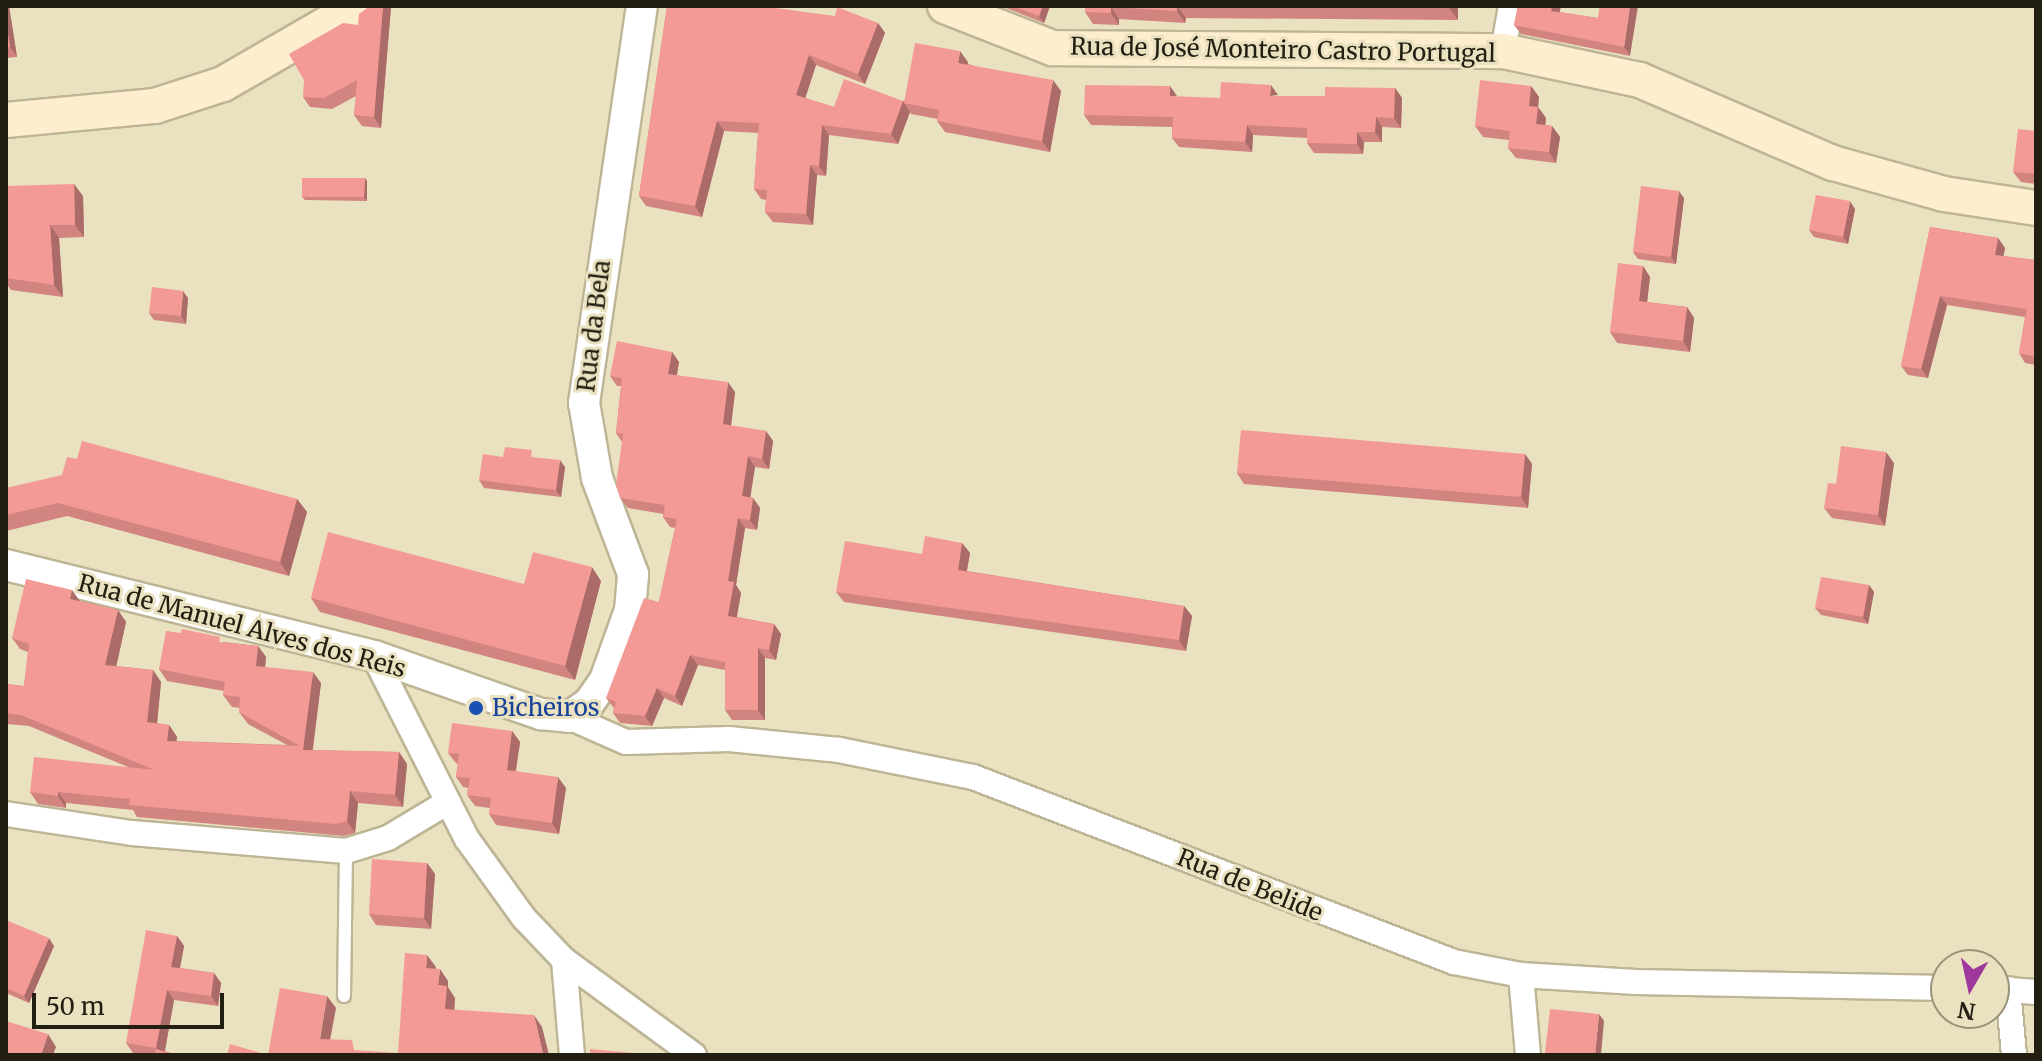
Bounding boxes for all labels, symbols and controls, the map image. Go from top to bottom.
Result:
street label: Rua de José Monteiro Castro Portugal [1070,32,1496,68]
street label: Rua da Bela [572,258,616,394]
street label: Rua de Manuel Alves dos Reis [75,568,409,684]
place label: Bicheiros [492,694,599,722]
marker: Bicheiros [467,699,485,717]
street label: Rua de Belide [1173,843,1327,927]
north arrow [1930,949,2010,1029]
scale bar [36,977,228,1027]
text: 50 m [46,991,105,1022]
text: N [1956,996,1977,1026]

